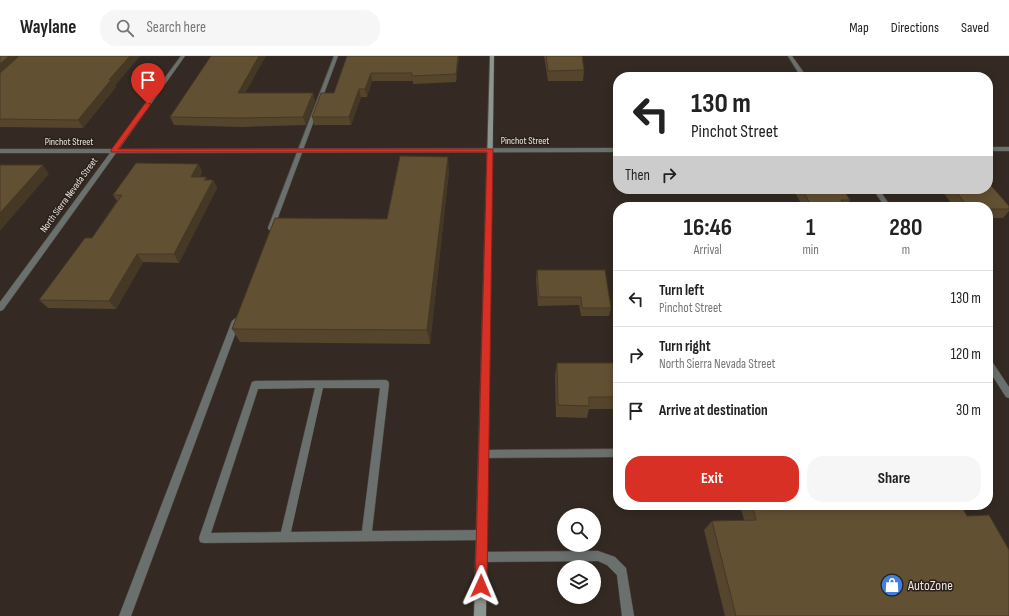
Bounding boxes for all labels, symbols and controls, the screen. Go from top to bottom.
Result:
search box [100,10,380,46]
text: Waylane [20,16,76,39]
icon: search [114,17,136,39]
text: Search here [146,18,206,37]
text: Map [849,19,869,36]
text: Directions [891,19,939,36]
text: Saved [961,19,989,36]
pin [131,63,165,104]
icon: arrive [137,69,159,91]
text: 130 m [691,87,751,120]
icon: left [625,88,677,140]
text: Pinchot Street [691,121,778,142]
street label: Pinchot Street [501,135,549,147]
street label: Pinchot Street [45,136,93,148]
street label: North Sierra Nevada Street [38,155,100,235]
icon: right [658,164,680,186]
text: Then [625,166,650,185]
text: 16:46 [683,213,732,242]
text: 1 [806,213,815,242]
text: 280 [889,213,923,242]
text: Arrival [694,242,722,258]
text: min [802,242,819,258]
text: m [902,242,910,258]
text: Turn left [659,281,704,300]
icon: left [625,288,647,310]
text: 130 m [951,289,981,308]
text: Pinchot Street [659,300,722,316]
text: Turn right [659,337,711,356]
icon: right [625,344,647,366]
text: 120 m [951,345,981,364]
text: North Sierra Nevada Street [659,356,776,372]
icon: arrive [625,400,647,422]
text: Arrive at destination [659,401,768,420]
text: 30 m [956,401,981,420]
button: Exit [625,456,799,502]
button: Share [807,456,981,502]
map controls [557,508,601,604]
button: search [557,508,601,552]
button: layers [557,560,601,604]
position arrow [460,565,502,607]
shop icon: AutoZone [879,572,905,598]
place label: AutoZone [907,577,953,594]

